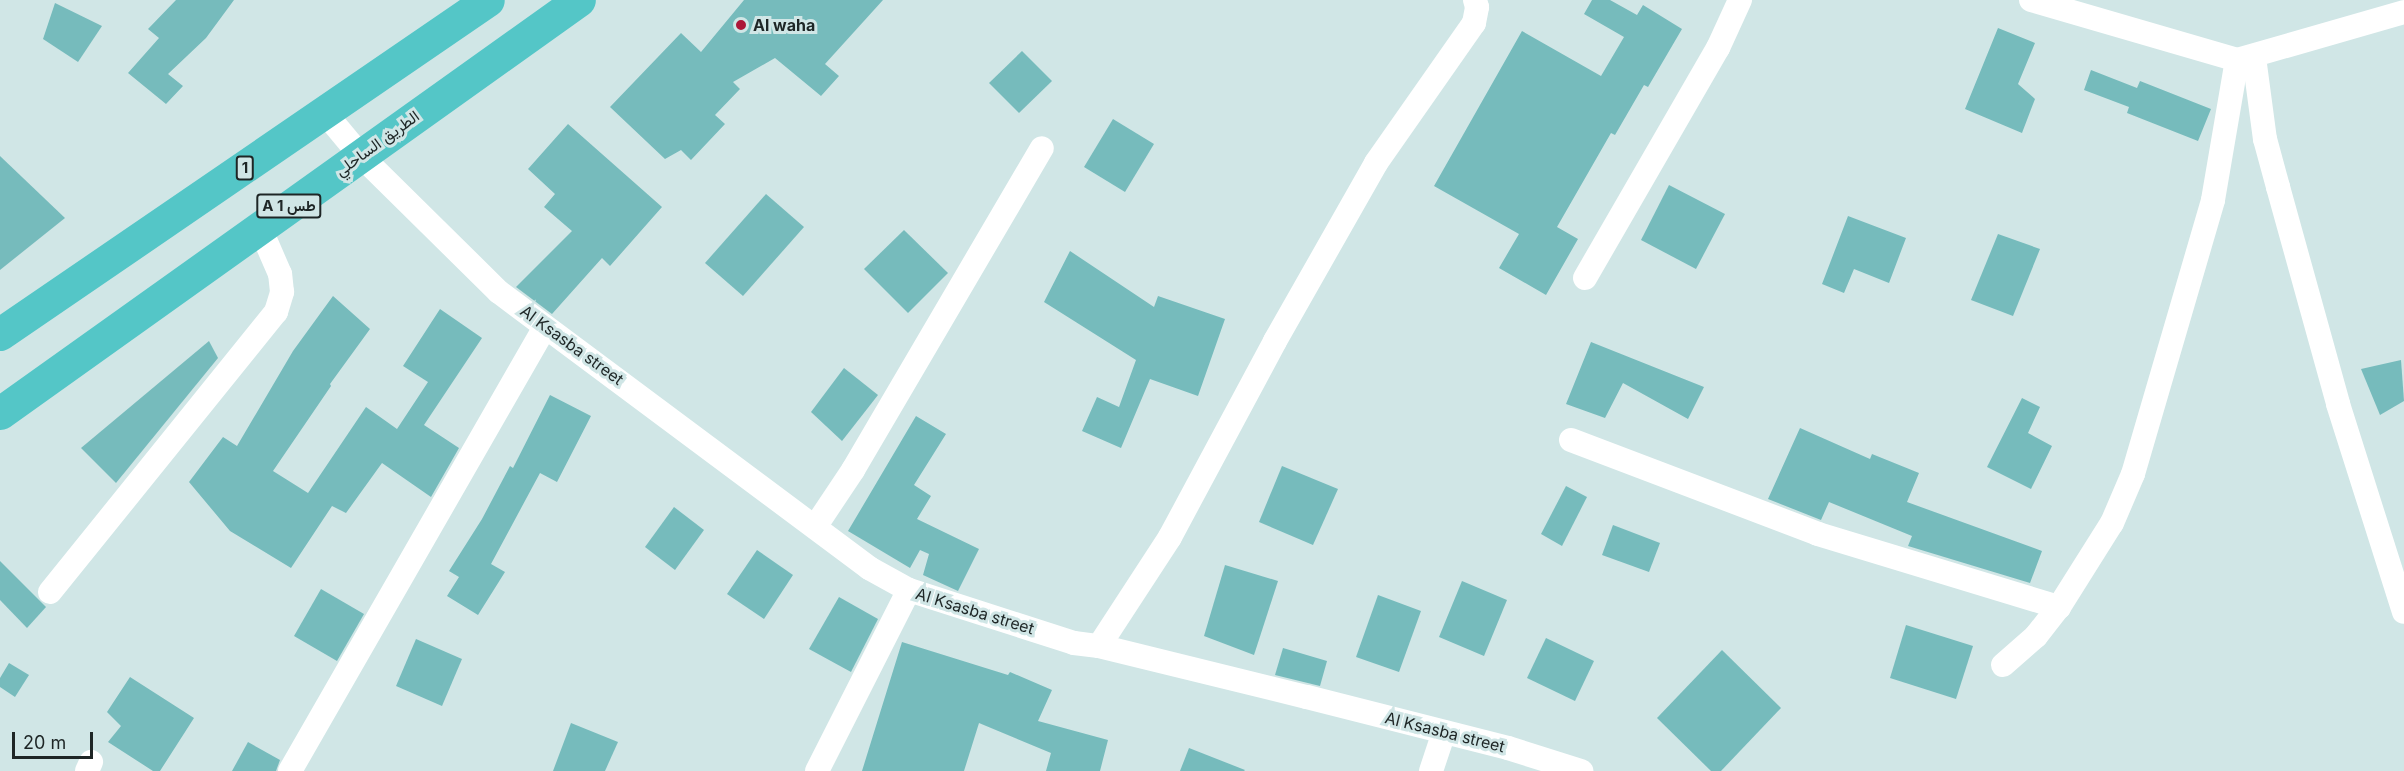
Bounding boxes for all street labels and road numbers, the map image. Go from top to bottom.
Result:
street label: الطريق الساحلي [331,106,423,180]
road number: 1 [234,156,256,180]
road number: A 1 طس [256,194,322,218]
street label: Al Ksasba street [517,301,627,389]
street label: Al Ksasba street [913,584,1037,638]
street label: Al Ksasba street [1383,708,1507,756]

